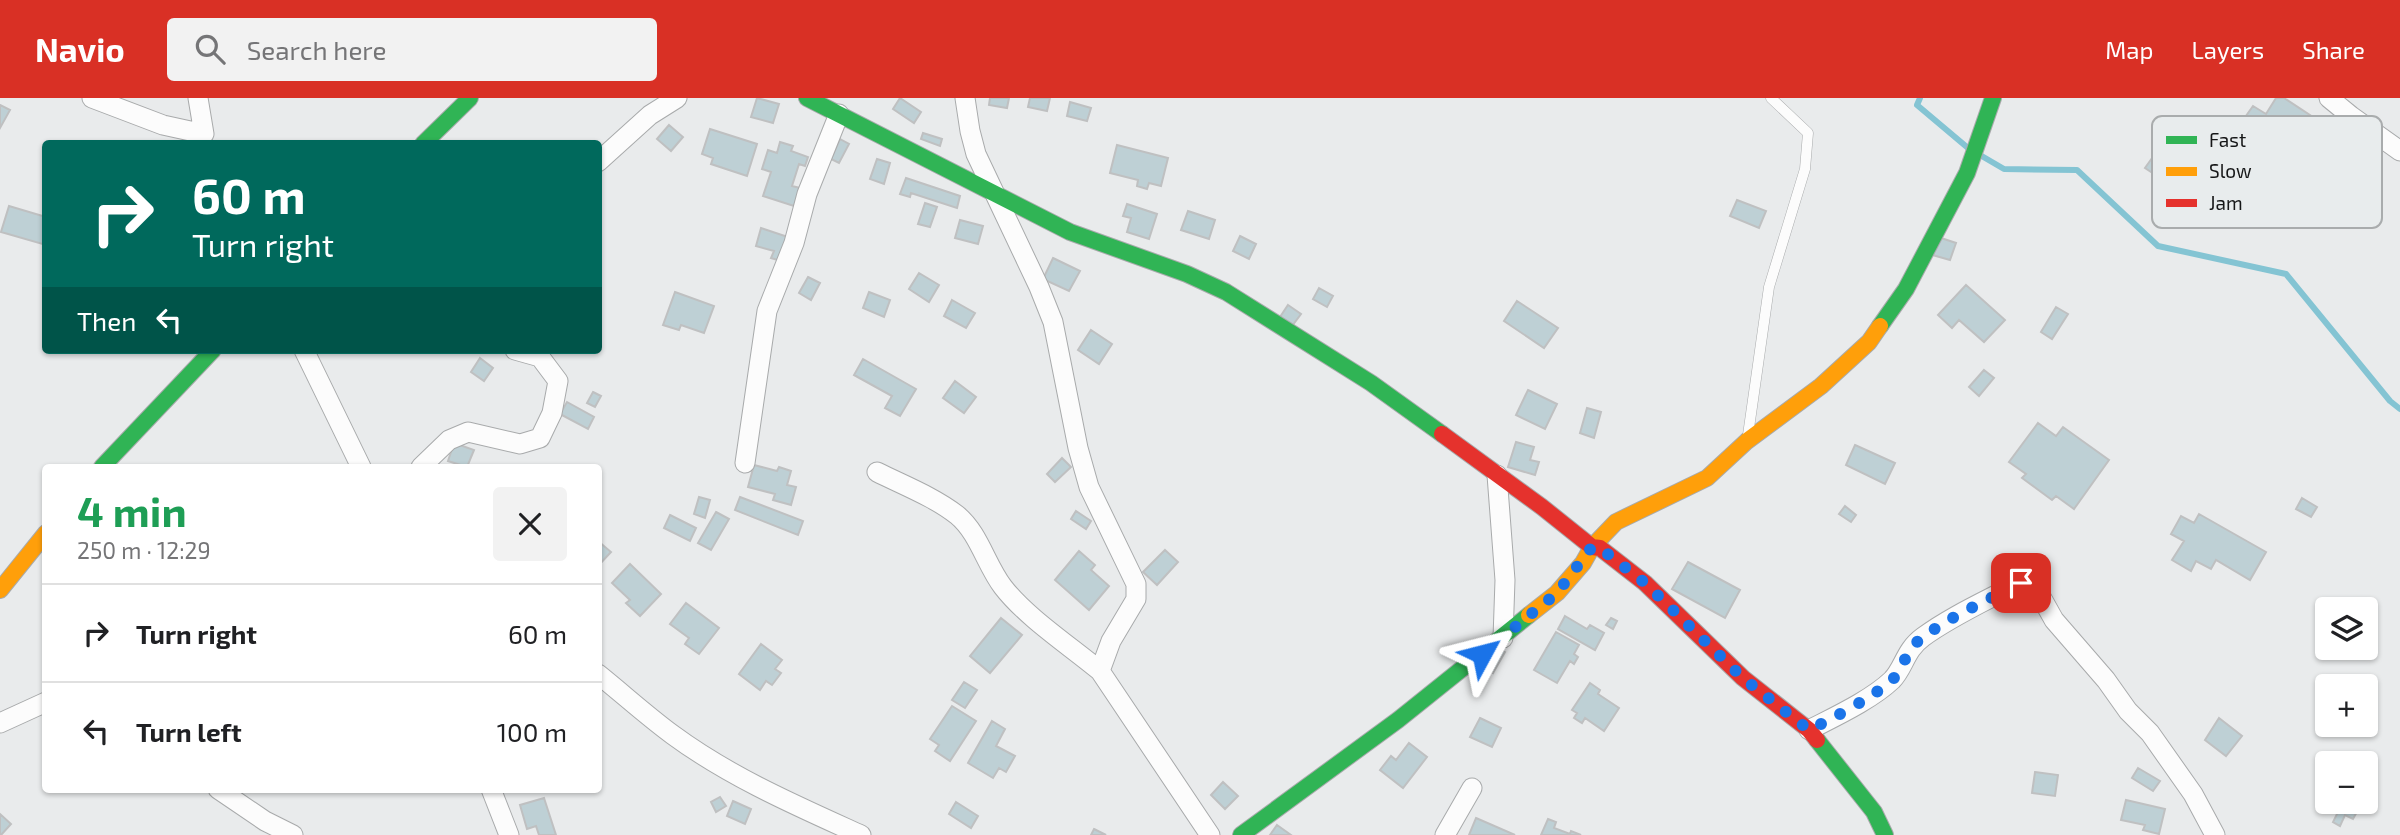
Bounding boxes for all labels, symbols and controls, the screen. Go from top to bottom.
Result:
search box [167,18,657,81]
text: Navio [35,29,125,69]
icon: search [191,30,229,68]
text: Search here [247,34,386,65]
text: Map [2105,35,2153,64]
text: Layers [2191,35,2264,64]
text: Share [2302,35,2365,64]
legend [2152,116,2382,228]
text: Fast [2209,128,2246,151]
text: Slow [2209,159,2252,182]
text: 60 m [192,165,306,224]
icon: right [77,168,168,259]
text: Jam [2209,191,2243,214]
text: Turn right [192,225,334,263]
icon: left [150,301,188,339]
text: Then [77,305,136,336]
text: 4 min [77,485,187,535]
button: close [493,487,567,561]
text: 250 m · 12:29 [77,536,211,564]
pin [1991,553,2051,613]
icon: arrive [2002,564,2040,602]
map controls [2315,597,2378,814]
button: layers [2315,597,2378,660]
icon: right [77,614,115,652]
position arrow [1445,617,1519,691]
text: Turn right [136,618,257,649]
text: 60 m [508,618,567,649]
button: + [2315,674,2378,737]
icon: left [77,712,115,750]
text: Turn left [136,716,242,747]
text: 100 m [497,716,567,747]
button: − [2315,751,2378,814]

